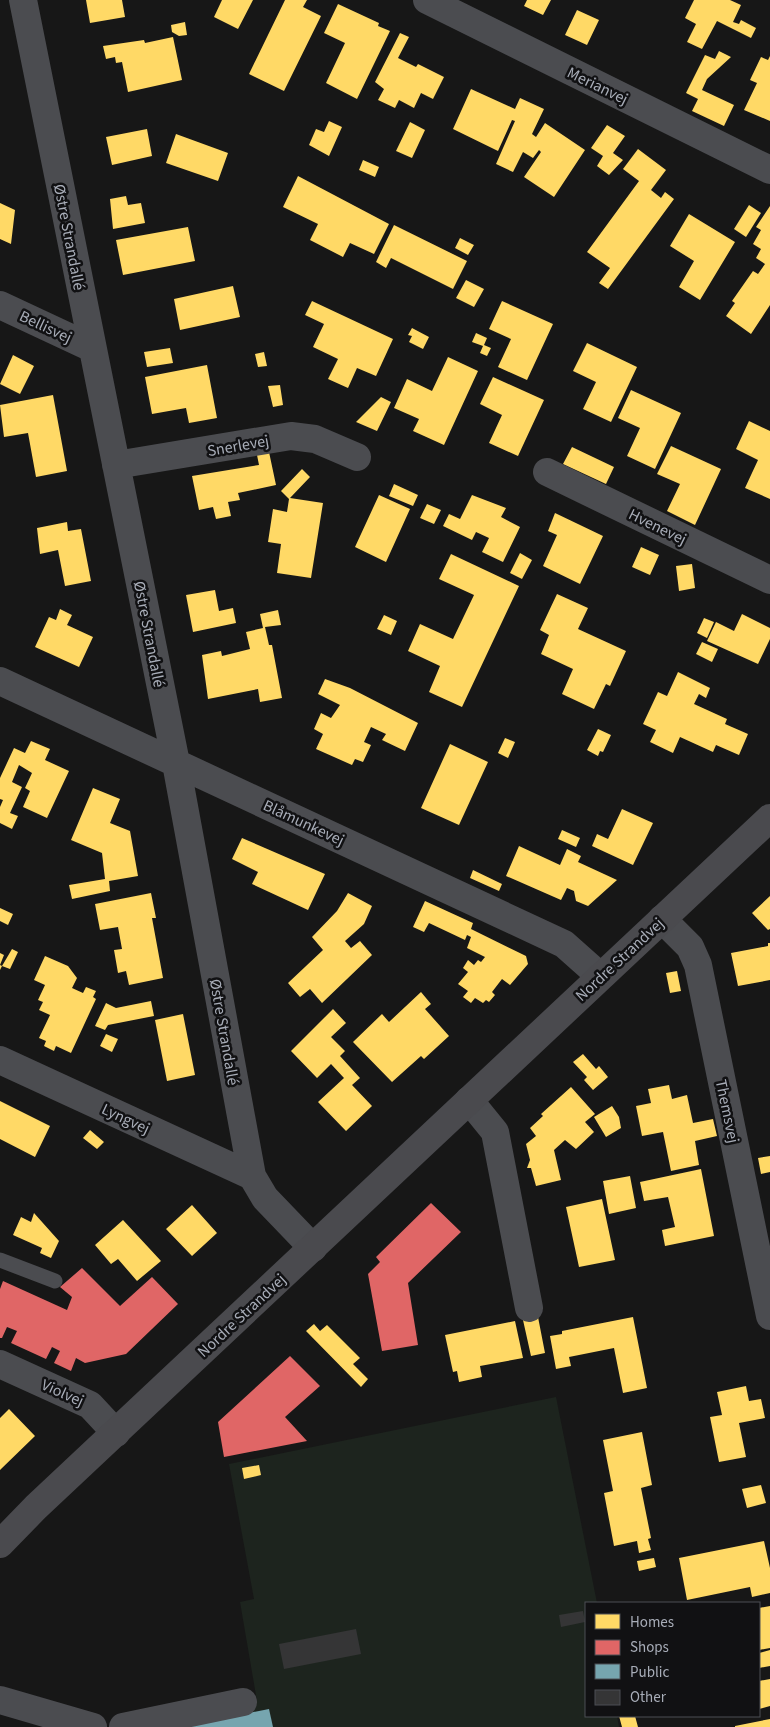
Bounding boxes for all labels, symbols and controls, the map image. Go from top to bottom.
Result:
street label: Merianvej [563,62,632,110]
street label: Østre Strandallé [48,182,90,292]
street label: Bellisvej [16,305,75,349]
street label: Snerlevej [206,430,271,462]
street label: Hvenevej [625,503,690,550]
street label: Østre Strandallé [128,579,170,689]
street label: Blåmunkevej [259,795,348,851]
street label: Nordre Strandvej [571,913,669,1007]
street label: Østre Strandallé [204,977,244,1087]
street label: Themsvej [710,1077,744,1145]
street label: Lyngvej [98,1098,153,1140]
street label: Nordre Strandvej [193,1269,291,1363]
street label: Violvej [38,1374,87,1412]
legend [585,1602,760,1717]
text: Homes [630,1612,674,1633]
text: Shops [630,1637,669,1658]
text: Public [630,1662,669,1683]
text: Other [630,1687,667,1708]

